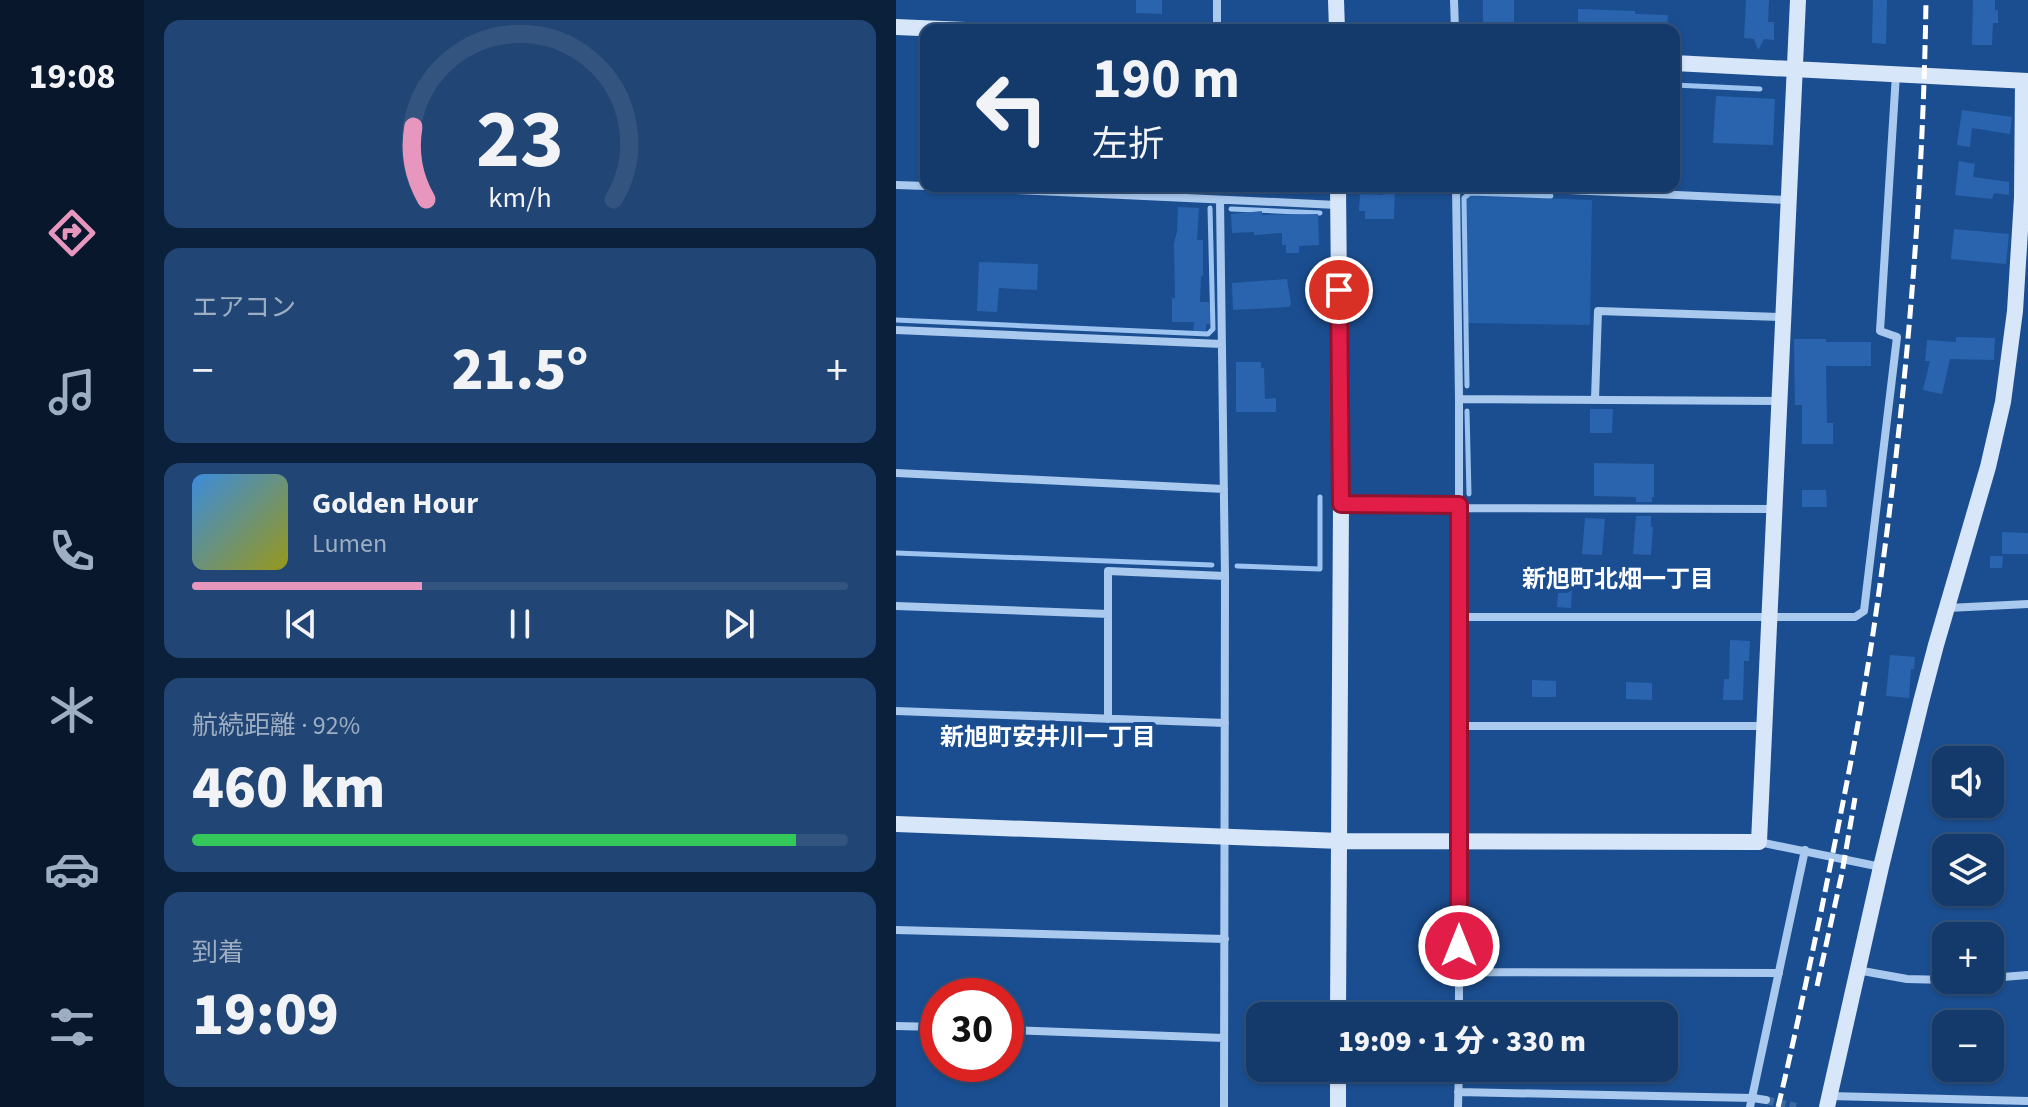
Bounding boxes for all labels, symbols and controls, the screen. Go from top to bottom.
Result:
text: 190 m [1092,40,1240,119]
text: 19:08 [29,51,115,102]
icon: left [960,56,1064,160]
text: 23 [476,81,564,199]
text: 左折 [1092,119,1164,170]
text: km/h [488,178,552,218]
icon: directions [44,205,100,261]
pin [1305,256,1373,324]
icon: arrive [1317,268,1361,312]
text: エアコン [192,289,296,326]
text: 21.5° [452,328,588,413]
text: − [192,340,214,403]
text: + [826,340,848,403]
icon: music [44,364,100,420]
text: Golden Hour [312,482,478,525]
icon: phone [44,523,100,579]
text: Lumen [312,525,387,562]
district label: 新旭町北畑一丁目 [1522,562,1714,597]
icon: previous [279,602,323,646]
icon: pause [498,602,542,646]
icon: next [717,602,761,646]
icon: climate [44,682,100,738]
text: 航続距離 · 92% [192,707,360,744]
district label: 新旭町安井川一丁目 [940,720,1156,755]
text: 460 km [192,746,385,831]
map controls [1932,746,2004,1082]
button: sound [1932,746,2004,818]
button: layers [1932,834,2004,906]
icon: car [44,841,100,897]
position arrow [1417,904,1501,988]
button: + [1932,922,2004,994]
text: 到着 [192,934,244,971]
text: 19:09 [192,973,339,1058]
speed limit sign: 30 [920,978,1024,1082]
icon: filters [44,999,100,1055]
button: − [1932,1010,2004,1082]
text: 19:09 · 1 分 · 330 m [1338,1020,1586,1063]

